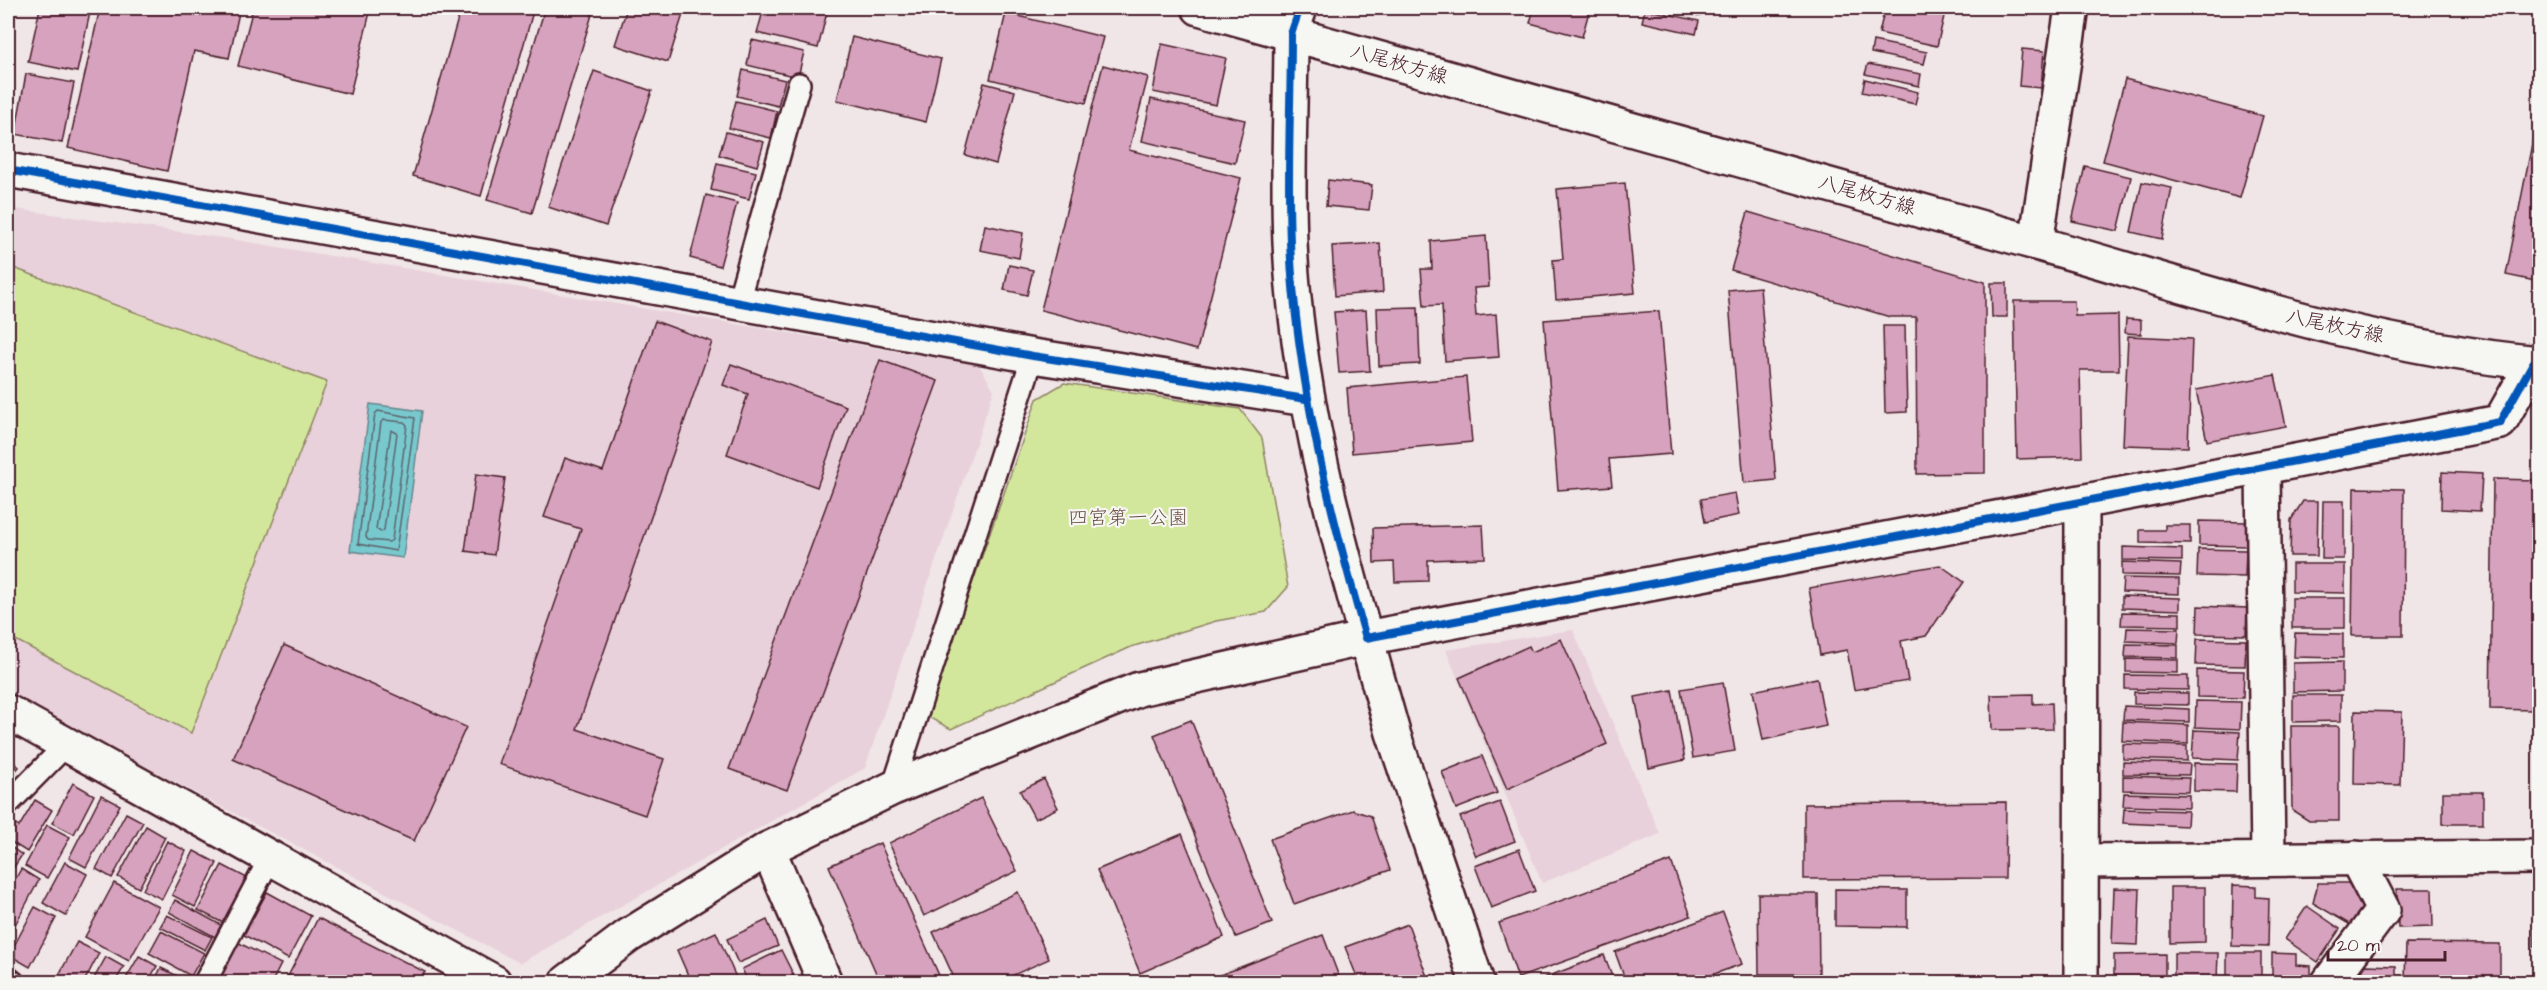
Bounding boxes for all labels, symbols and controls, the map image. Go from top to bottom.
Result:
street label: 八尾枚方線 [1347,37,1451,91]
street label: 八尾枚方線 [1815,168,1919,222]
street label: 八尾枚方線 [2283,302,2387,350]
park label: 四宮第一公園 [1068,504,1188,532]
scale bar [2328,924,2445,962]
text: 20 m [2337,933,2380,958]

